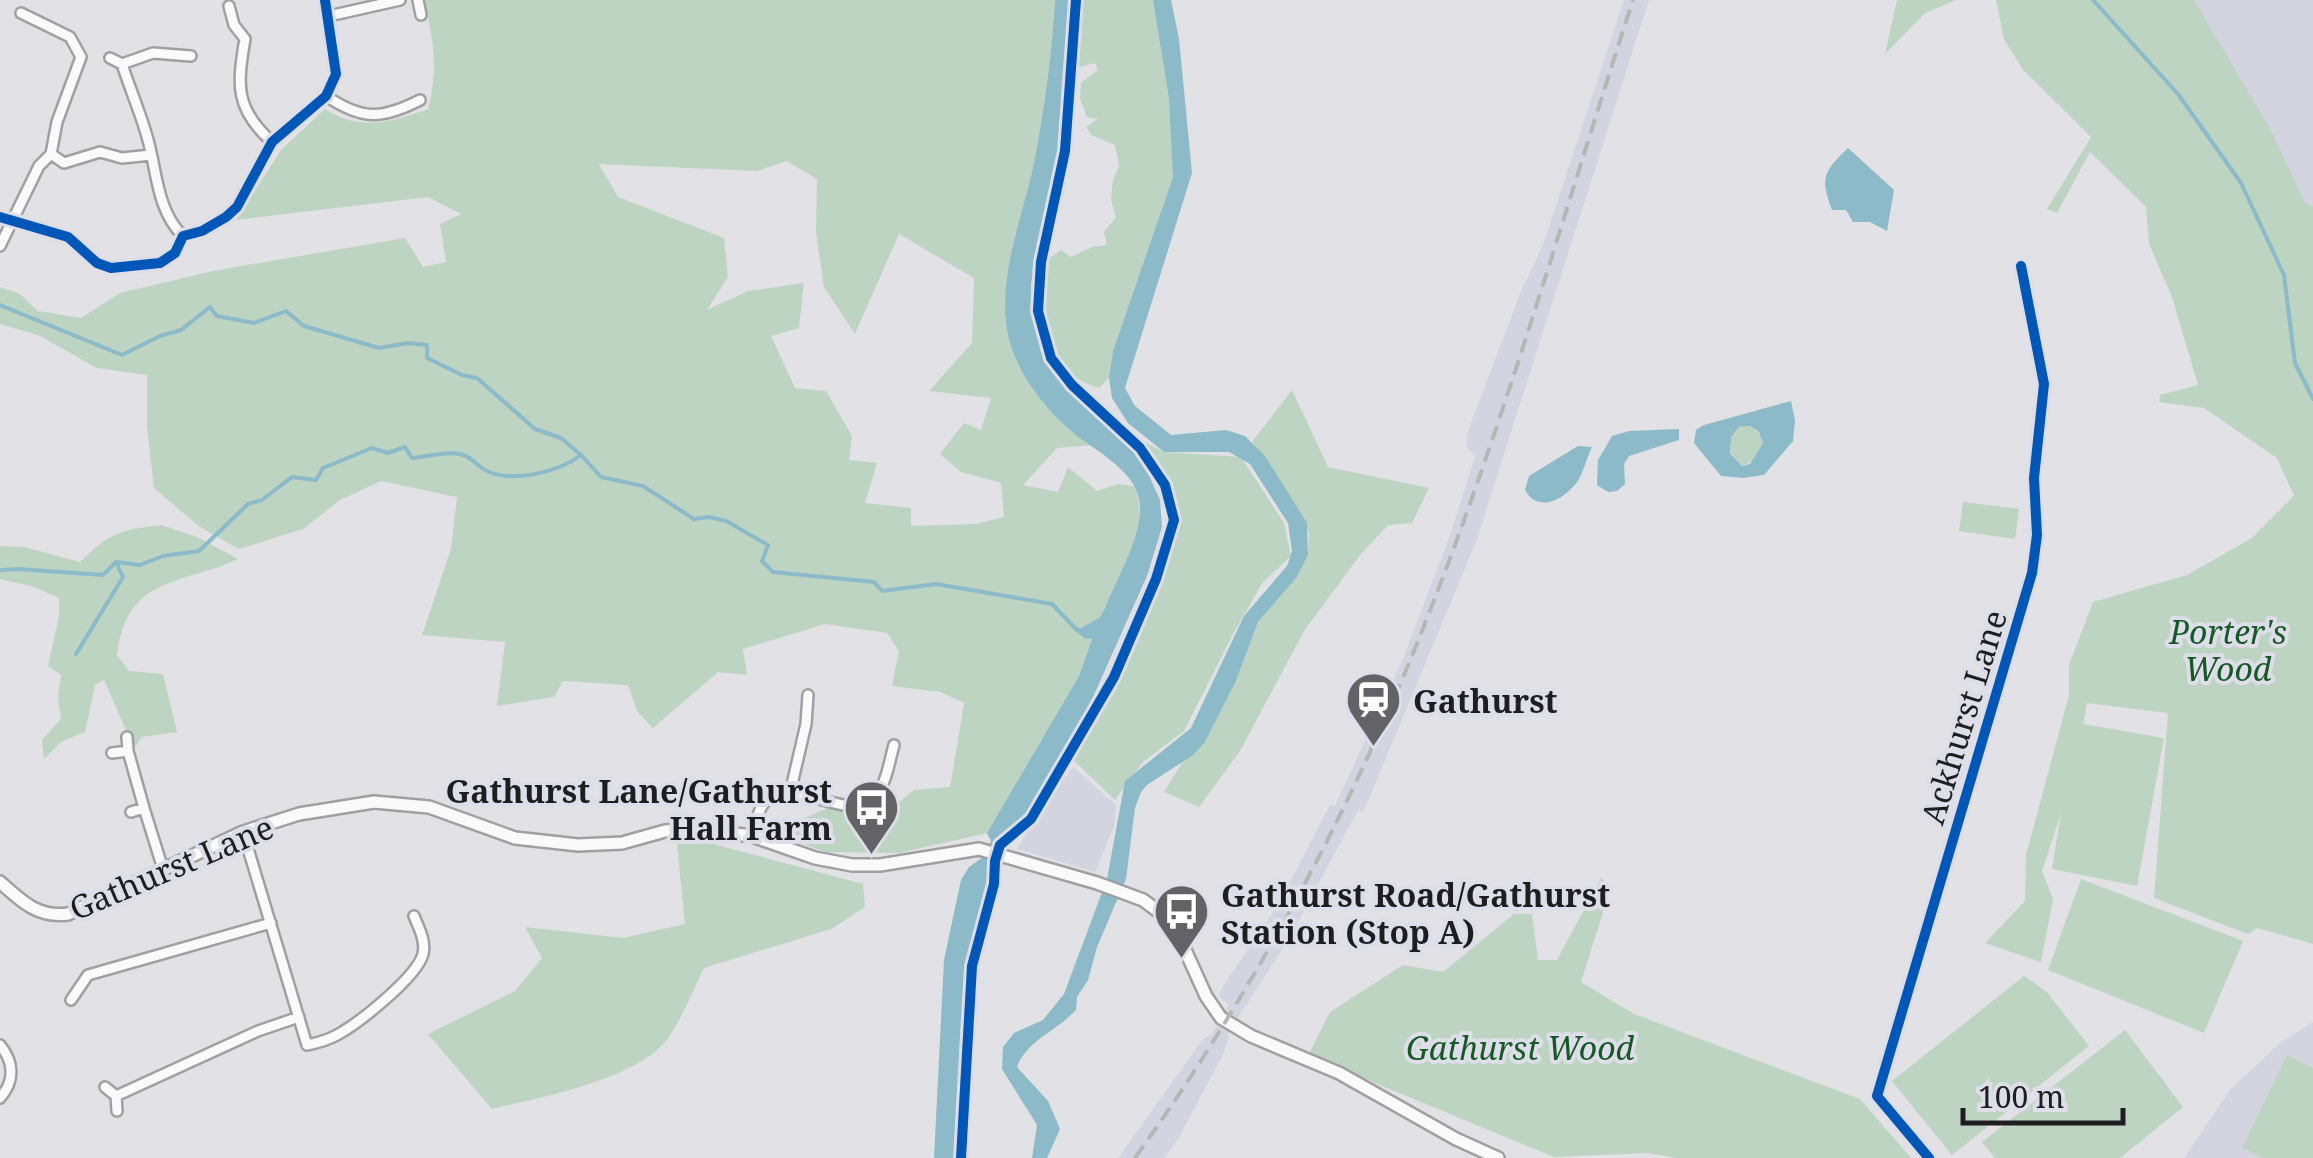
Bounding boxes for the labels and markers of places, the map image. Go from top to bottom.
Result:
station icon: Gathurst [1344,670,1404,749]
place label: Gathurst [1413,679,1558,722]
place label: Gathurst Lane/Gathurst Hall Farm [446,769,832,849]
bus stop icon: Gathurst Lane/Gathurst Hall Farm [841,778,901,857]
place label: Gathurst Road/Gathurst Station (Stop A) [1221,873,1610,953]
bus stop icon: Gathurst Road/Gathurst Station (Stop A) [1152,882,1212,961]

